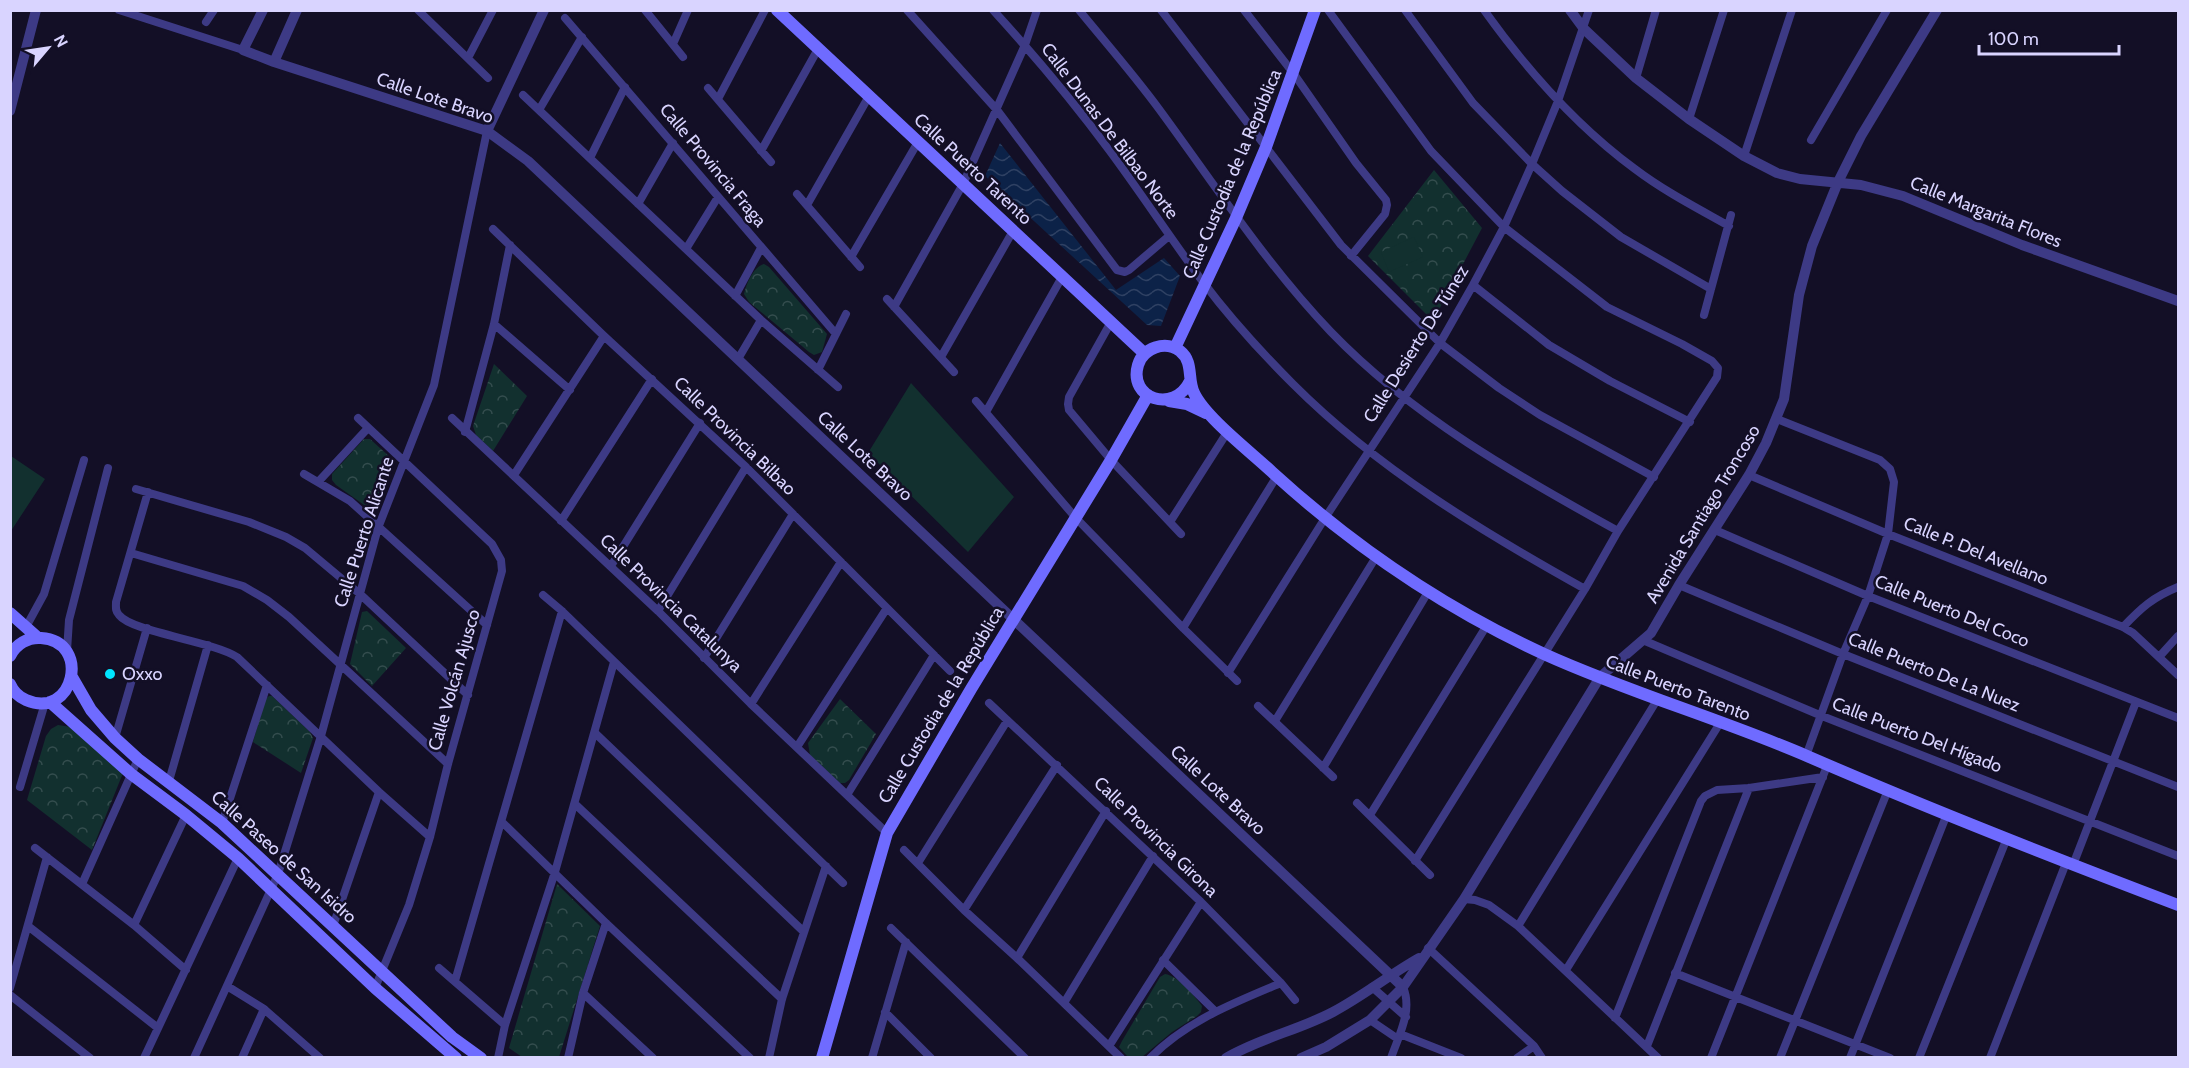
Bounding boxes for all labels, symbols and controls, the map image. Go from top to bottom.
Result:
north arrow [18,18,78,78]
scale bar [1979,18,2118,56]
text: 100 m [1988,28,2039,50]
text: N [50,31,72,51]
street label: Calle Dunas De Bilbao Norte [1037,39,1183,223]
street label: Calle Custodia de la República [1178,65,1286,282]
street label: Calle Lote Bravo [374,68,497,128]
street label: Calle Provincia Fraga [655,99,771,232]
street label: Calle Puerto Tarento [909,109,1037,229]
street label: Calle Margarita Flores [1907,172,2065,252]
street label: Calle Desierto De Túnez [1359,261,1474,427]
street label: Calle Provincia Bilbao [669,372,801,500]
street label: Calle Lote Bravo [813,406,917,506]
street label: Avenida Santiago Troncoso [1641,421,1765,607]
street label: Calle Puerto Alicante [329,454,399,610]
street label: Calle P. Del Avellano [1900,512,2052,590]
street label: Calle Provincia Catalunya [595,529,747,677]
street label: Calle Puerto Del Coco [1871,570,2033,652]
street label: Calle Custodia de la República [873,602,1009,807]
street label: Calle Volcán Ajusco [423,607,485,753]
street label: Calle Puerto De La Nuez [1845,627,2024,717]
street label: Calle Puerto Tarento [1602,650,1754,726]
place label: Oxxo [122,663,162,685]
marker: Oxxo [103,667,117,681]
street label: Calle Puerto Del Hígado [1829,692,2005,778]
street label: Calle Lote Bravo [1166,740,1270,840]
street label: Calle Provincia Girona [1089,772,1223,902]
street label: Calle Paseo de San Isidro [207,786,361,928]

